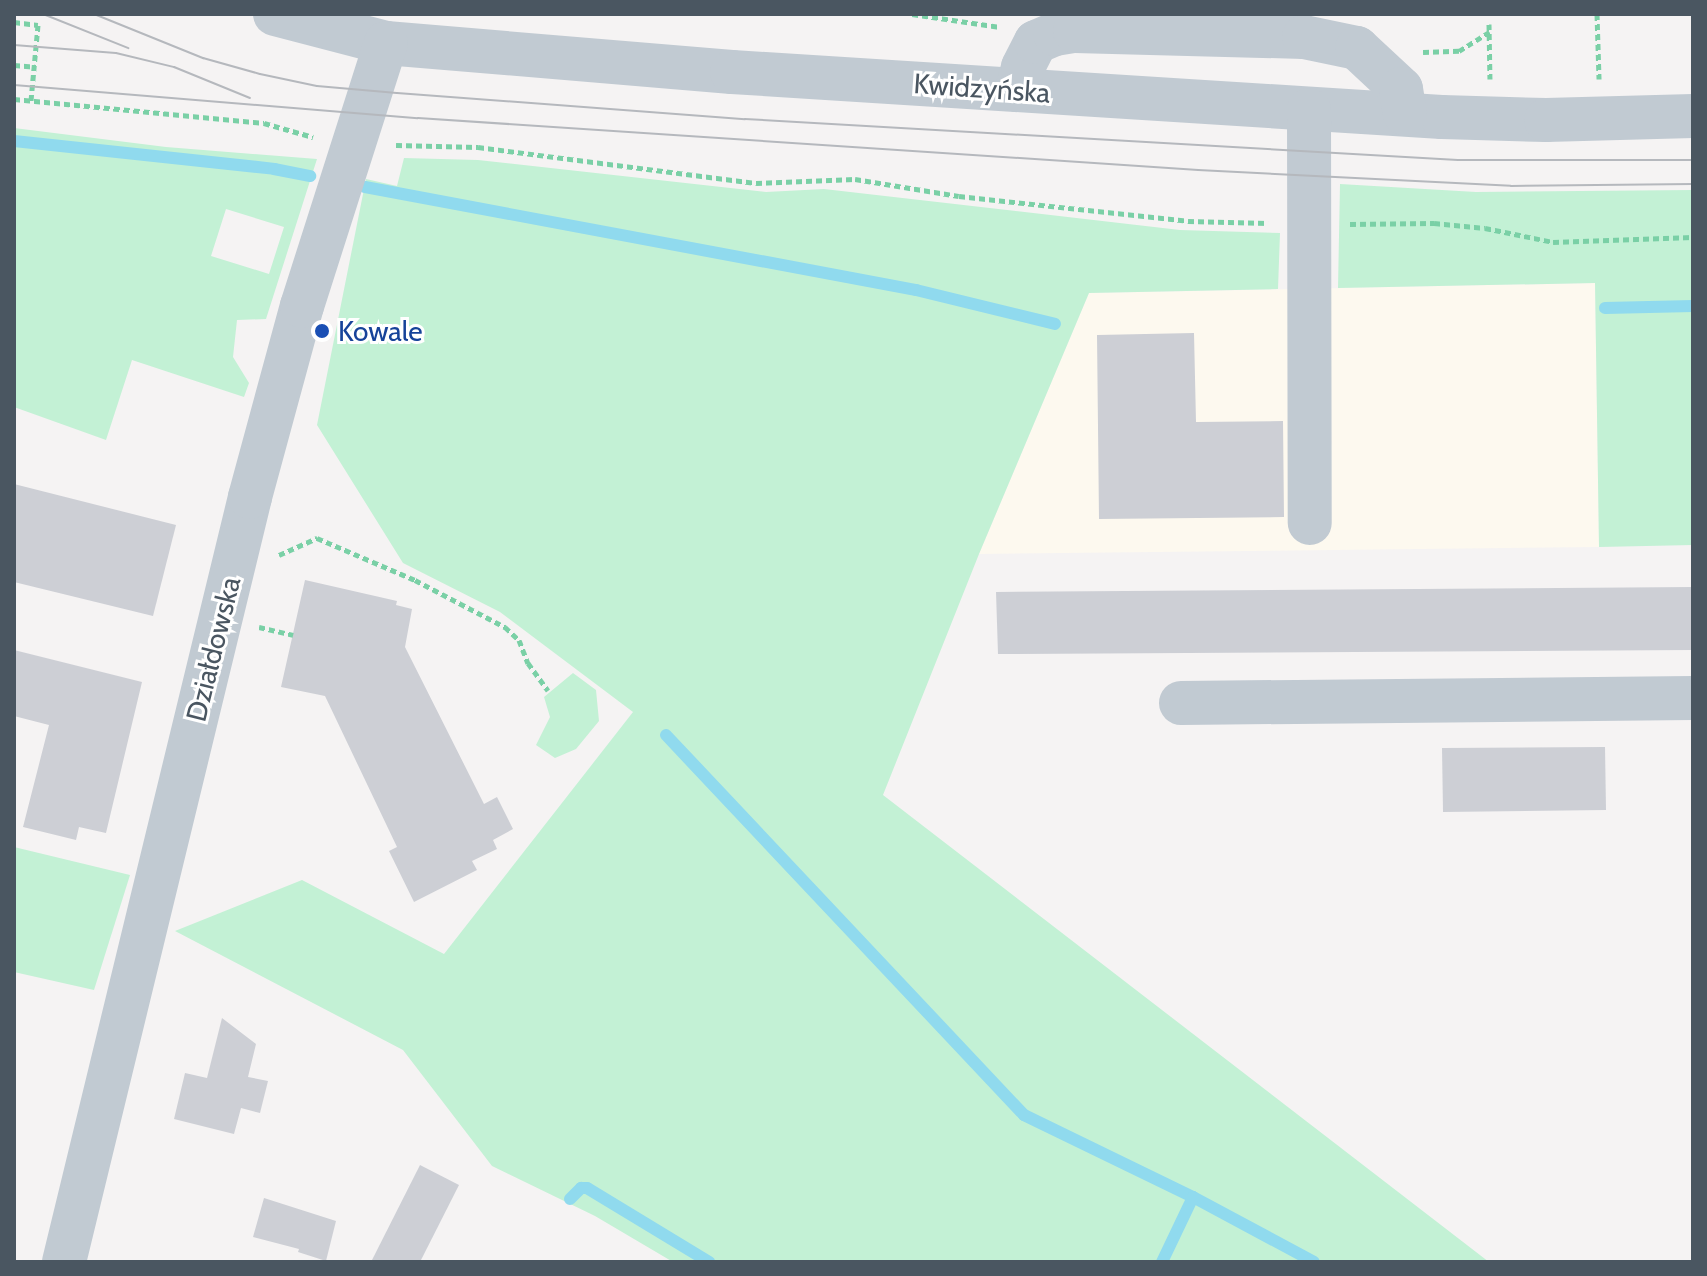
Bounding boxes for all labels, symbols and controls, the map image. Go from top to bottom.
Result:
street label: Kwidzyńska [913,66,1051,110]
place label: Kowale [338,314,423,348]
marker: Kowale [313,322,331,340]
street label: Działdowska [179,573,247,725]

